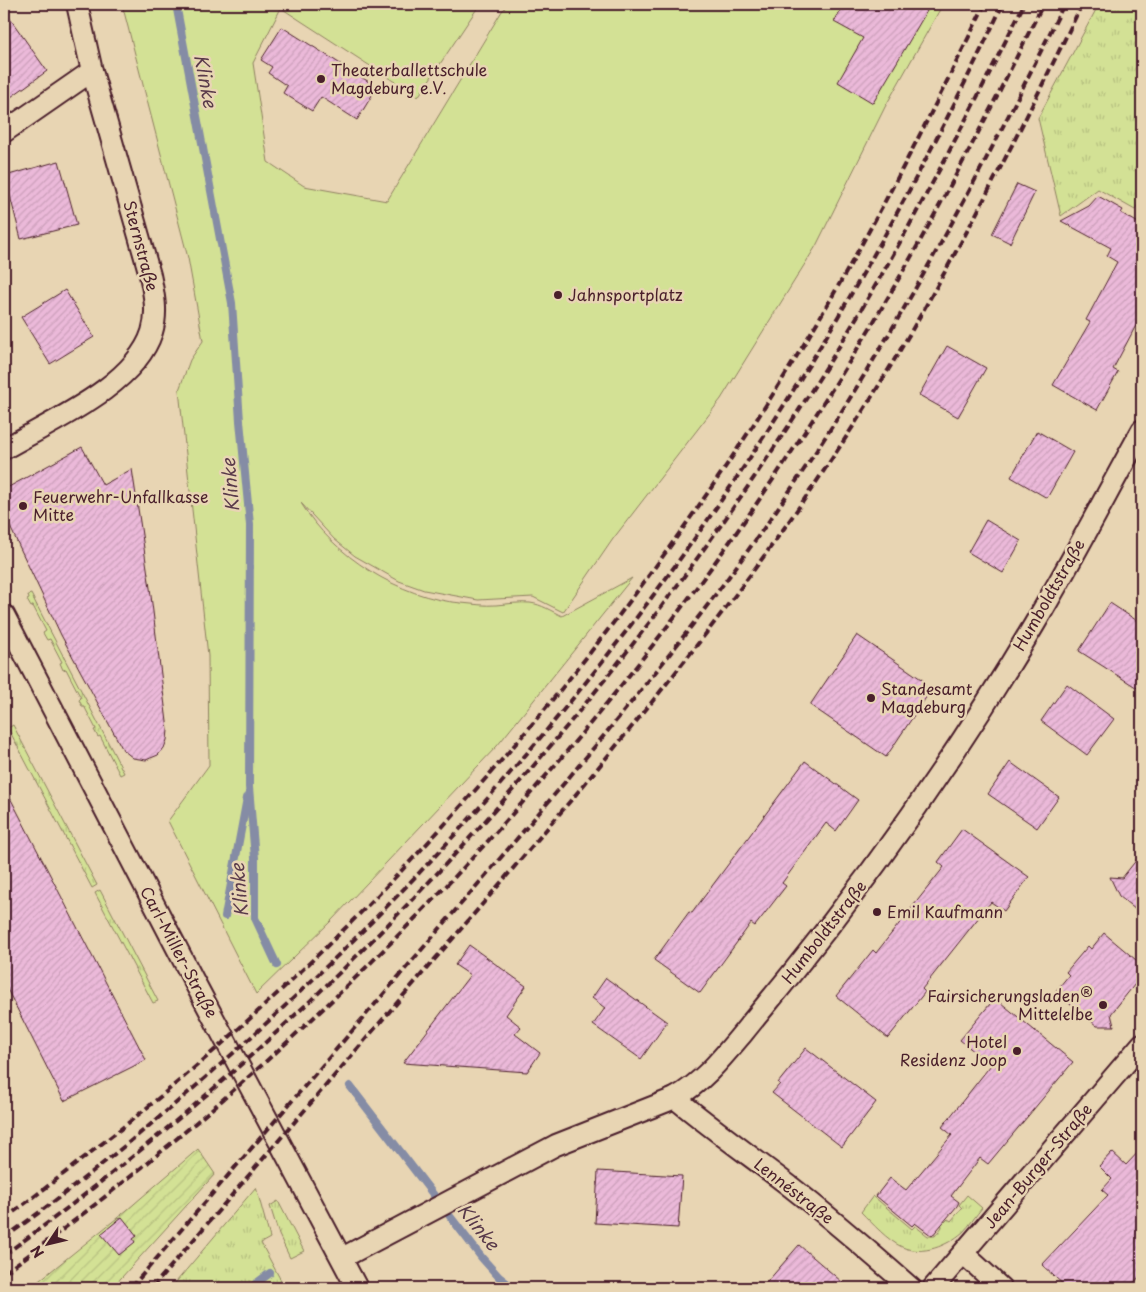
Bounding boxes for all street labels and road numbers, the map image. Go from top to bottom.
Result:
street label: Sternstraße [118,198,166,294]
street label: Humboldtstraße [1006,534,1090,655]
street label: Humboldtstraße [775,874,871,988]
street label: Carl-Miller-Straße [135,882,225,1022]
street label: Jean-Burger-Straße [978,1097,1097,1233]
street label: Lennéstraße [750,1151,840,1229]

